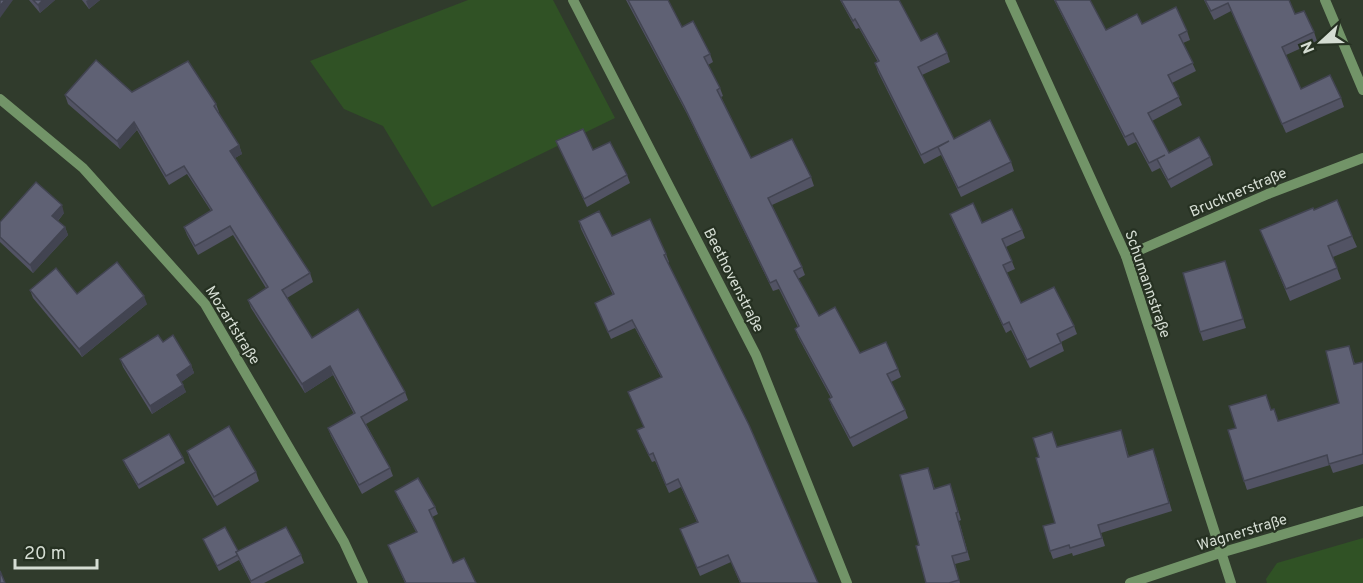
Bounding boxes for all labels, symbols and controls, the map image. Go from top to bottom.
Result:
north arrow [1291,12,1351,72]
text: N [1298,38,1320,56]
street label: Brucknerstraße [1187,164,1290,222]
street label: Beethovenstraße [698,225,767,336]
street label: Schumannstraße [1119,228,1174,341]
street label: Mozartstraße [200,283,263,369]
street label: Wagnerstraße [1195,511,1290,556]
scale bar [15,532,98,570]
text: 20 m [24,543,66,566]

